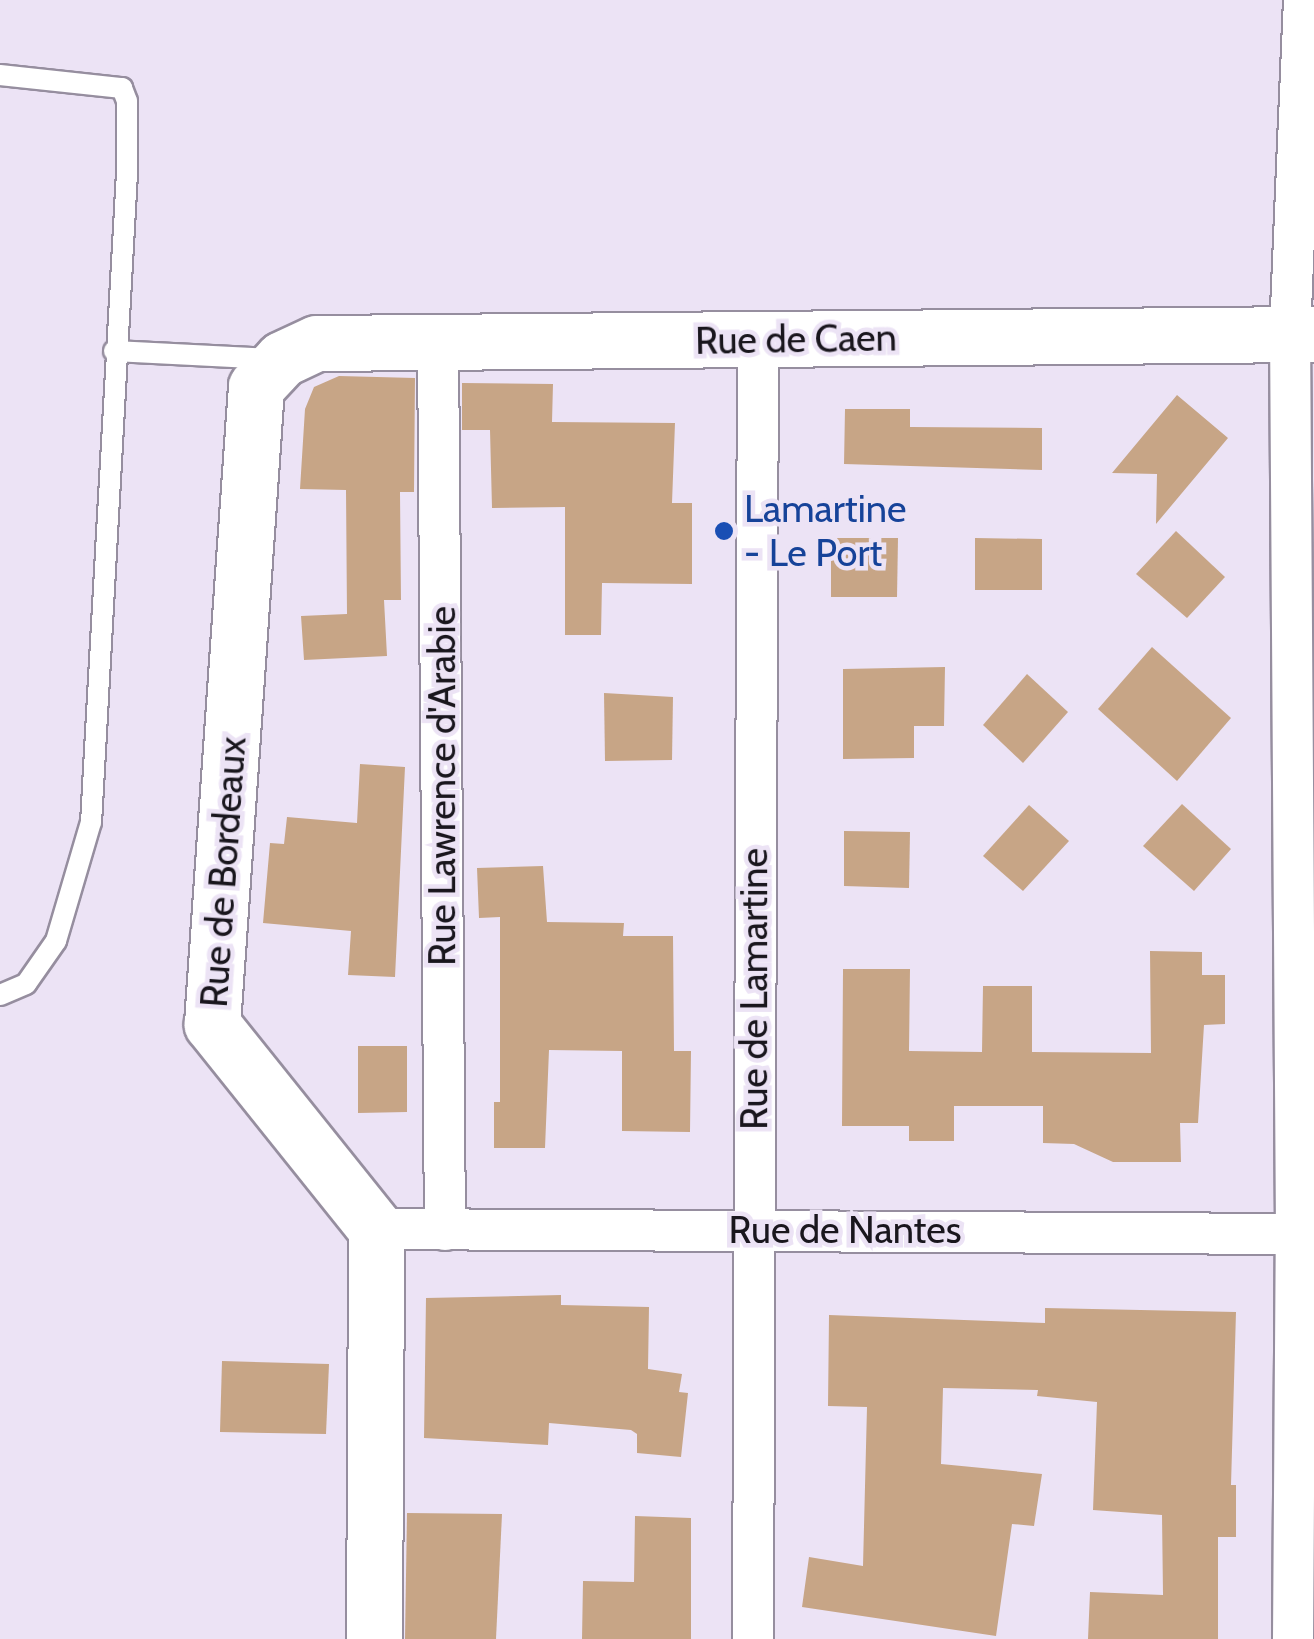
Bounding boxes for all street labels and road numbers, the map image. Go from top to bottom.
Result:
street label: Rue de Caen [695,314,897,364]
street label: Rue Lawrence d'Arabie [419,606,465,966]
street label: Rue de Bordeaux [191,735,255,1009]
street label: Rue de Lamartine [731,848,777,1130]
street label: Rue de Nantes [729,1207,961,1253]

